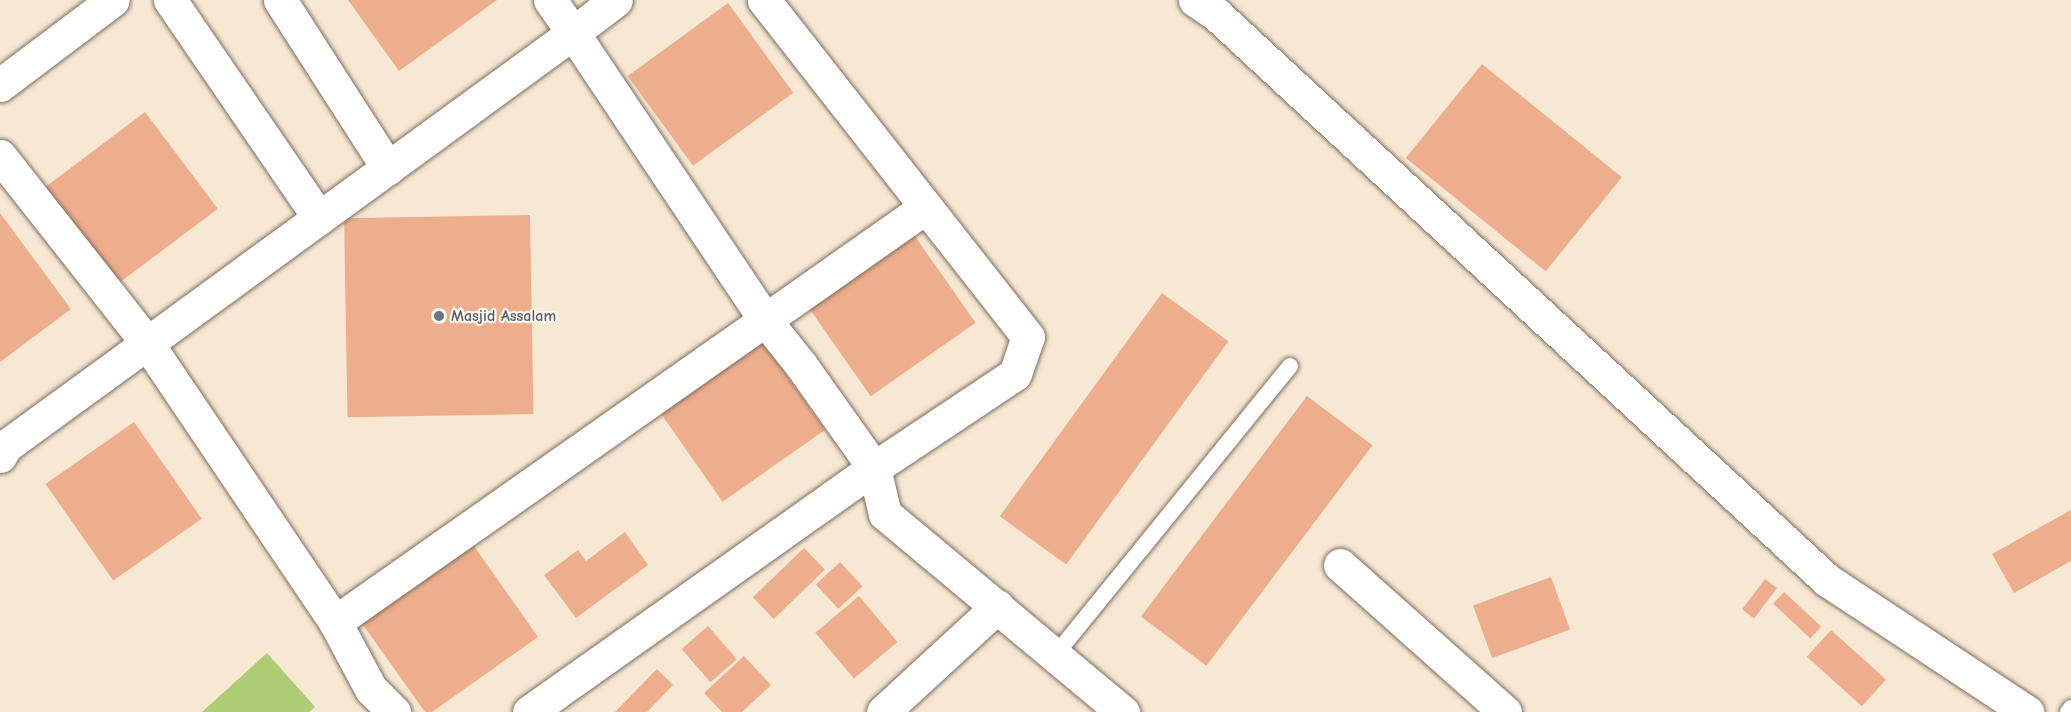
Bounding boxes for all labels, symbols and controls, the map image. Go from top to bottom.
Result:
place label: Masjid Assalam [451,306,556,326]
marker: Masjid Assalam [432,309,446,323]

